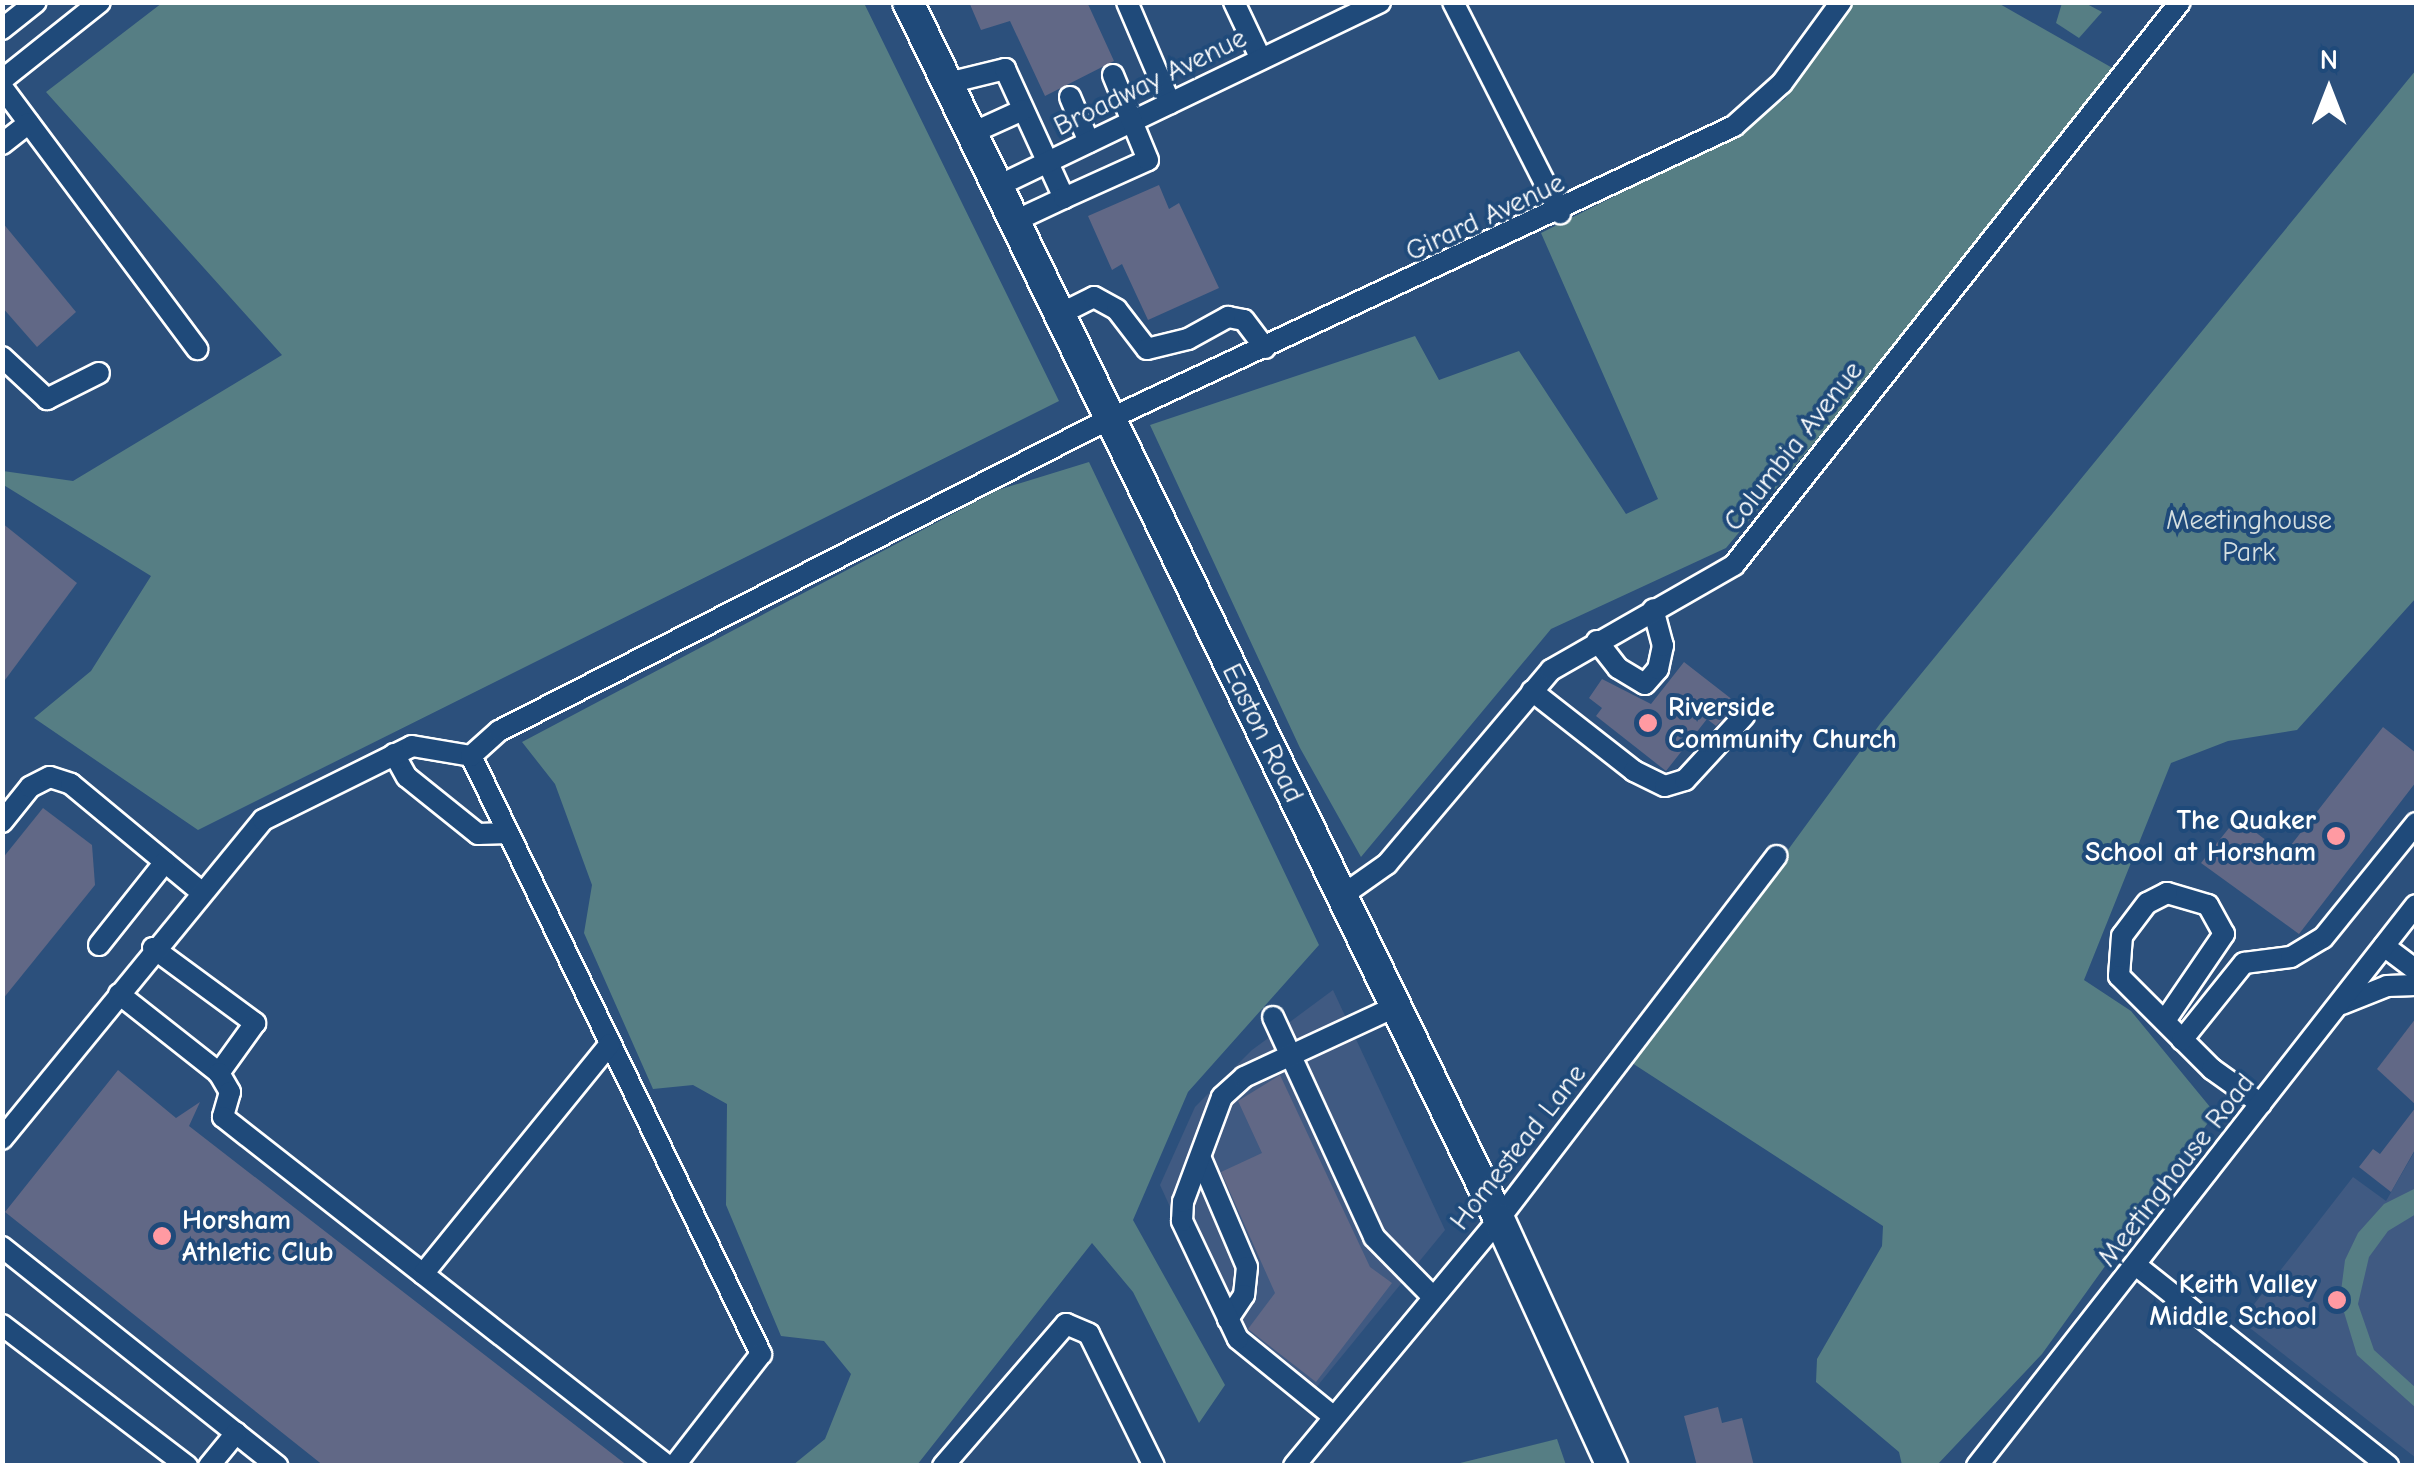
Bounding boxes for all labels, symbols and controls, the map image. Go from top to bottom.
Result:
street label: Broadway Avenue [1048,21,1252,143]
north arrow [2279,40,2379,140]
text: N [2320,44,2338,76]
street label: Girard Avenue [1400,166,1570,268]
street label: Columbia Avenue [1716,354,1870,538]
park label: Meetinghouse Park [2166,503,2332,569]
street label: Easton Road [1215,658,1311,808]
place label: Riverside Community Church [1668,690,1897,756]
marker: Riverside Community Church [1637,712,1659,734]
place label: The Quaker School at Horsham [2085,803,2316,869]
marker: The Quaker School at Horsham [2325,825,2347,847]
street label: Homestead Lane [1443,1057,1593,1237]
street label: Meetinghouse Road [2090,1067,2262,1273]
place label: Horsham Athletic Club [182,1203,334,1269]
marker: Horsham Athletic Club [151,1225,173,1247]
place label: Keith Valley Middle School [2149,1267,2317,1333]
marker: Keith Valley Middle School [2326,1289,2348,1311]

